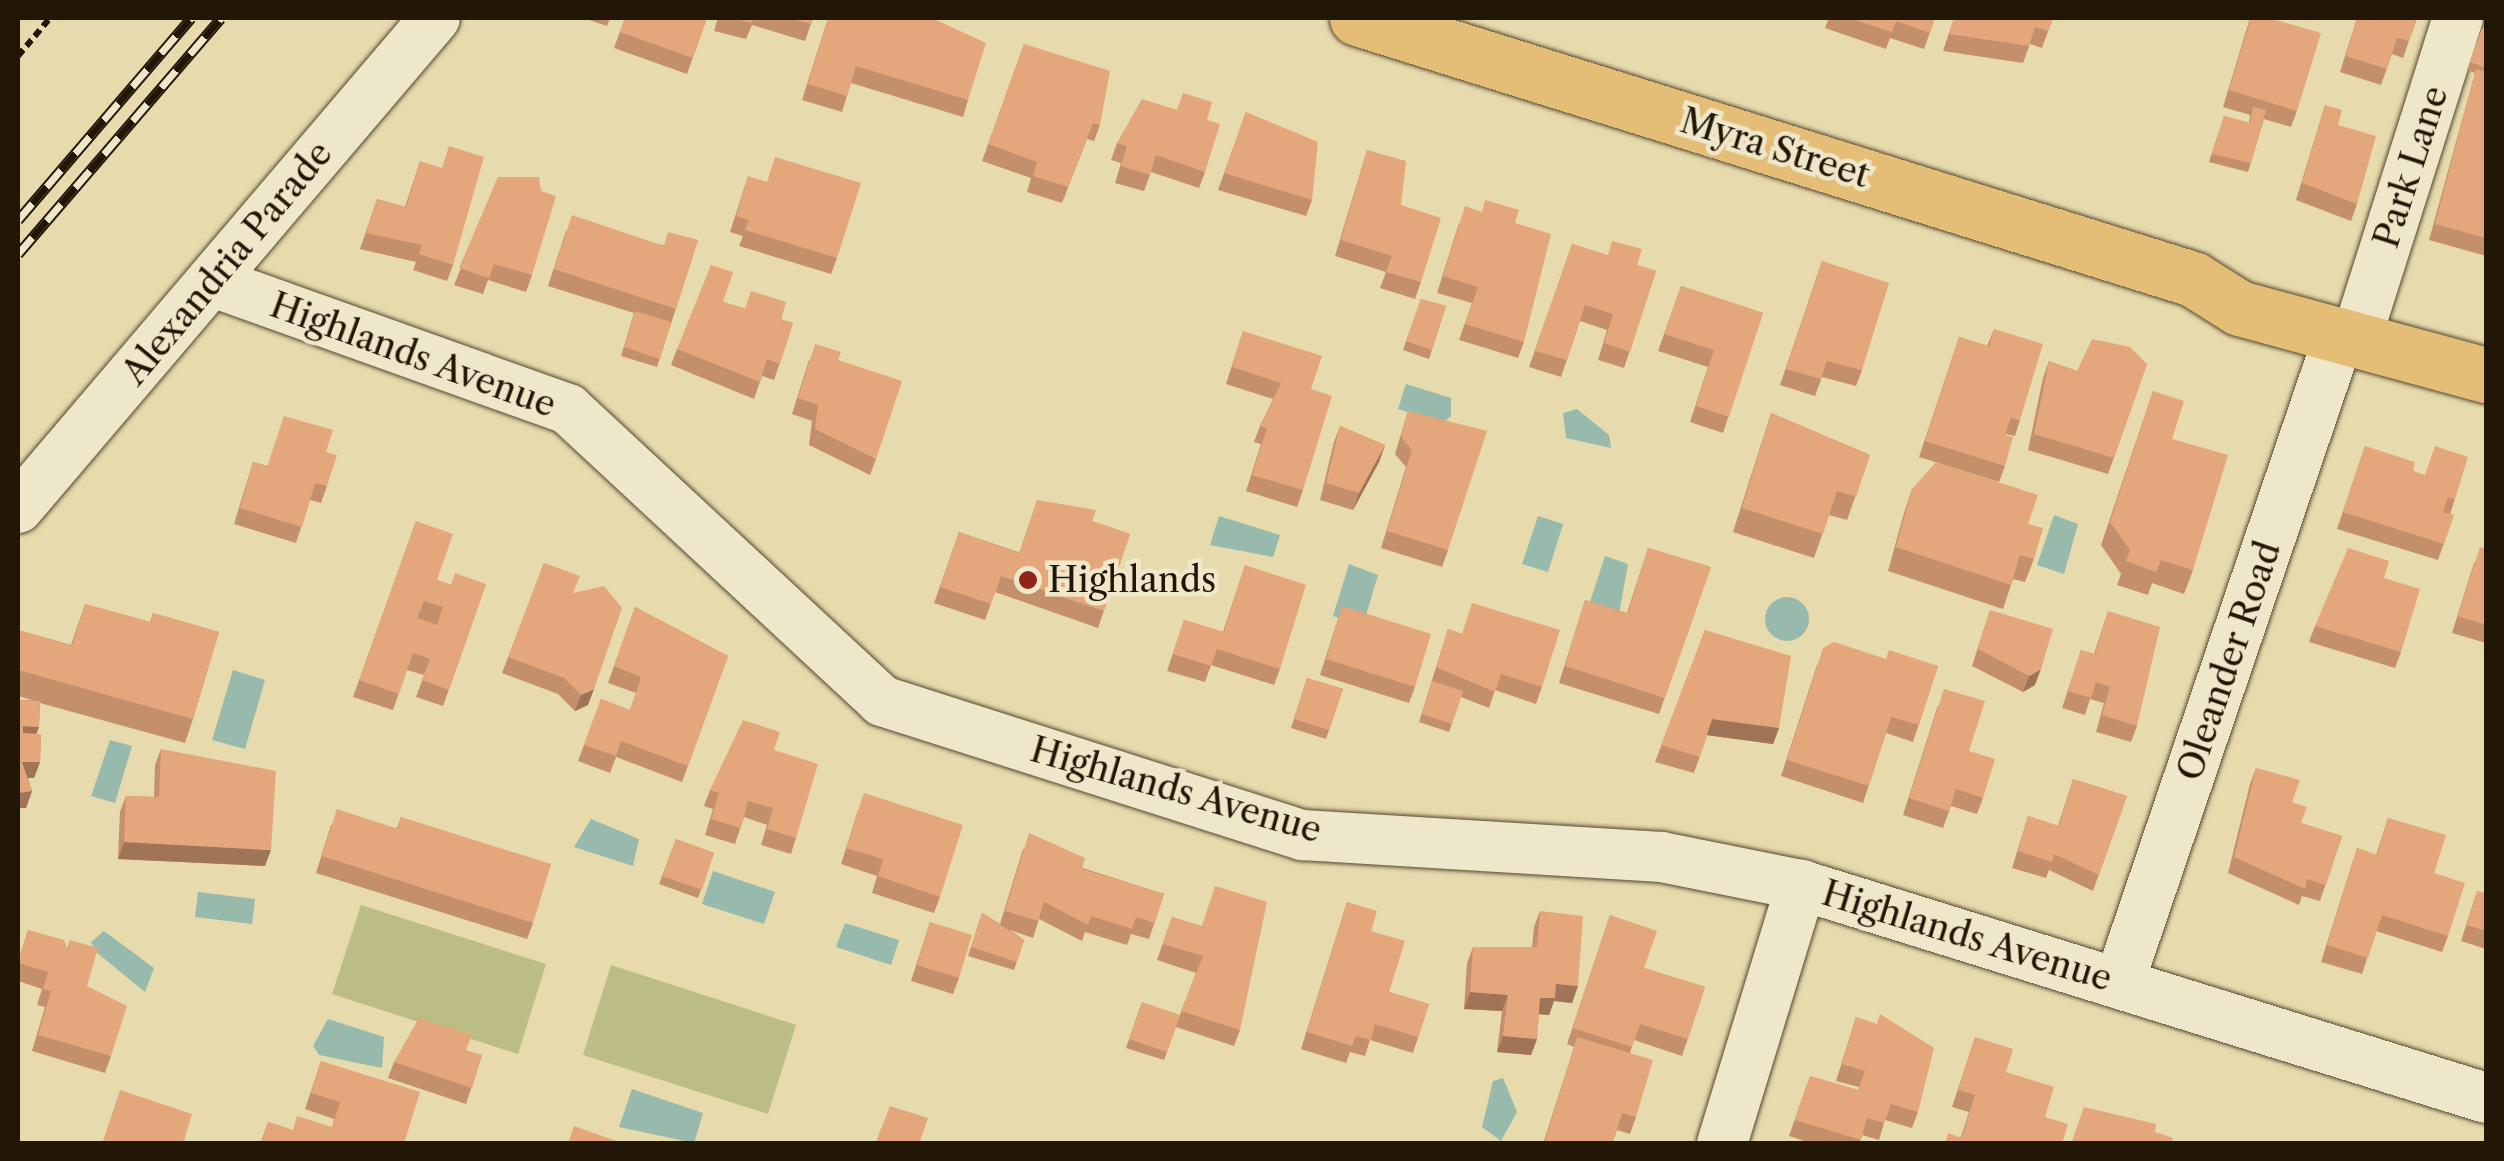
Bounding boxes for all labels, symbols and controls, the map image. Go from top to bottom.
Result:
street label: Park Lane [2365,80,2457,254]
street label: Myra Street [1675,99,1875,197]
street label: Alexandria Parade [113,133,341,393]
street label: Highlands Avenue [264,284,562,426]
street label: Oleander Road [2168,536,2290,786]
place label: Highlands [1048,559,1216,601]
marker: Highlands [1017,569,1039,591]
street label: Highlands Avenue [1025,728,1327,852]
street label: Highlands Avenue [1816,872,2118,1000]

